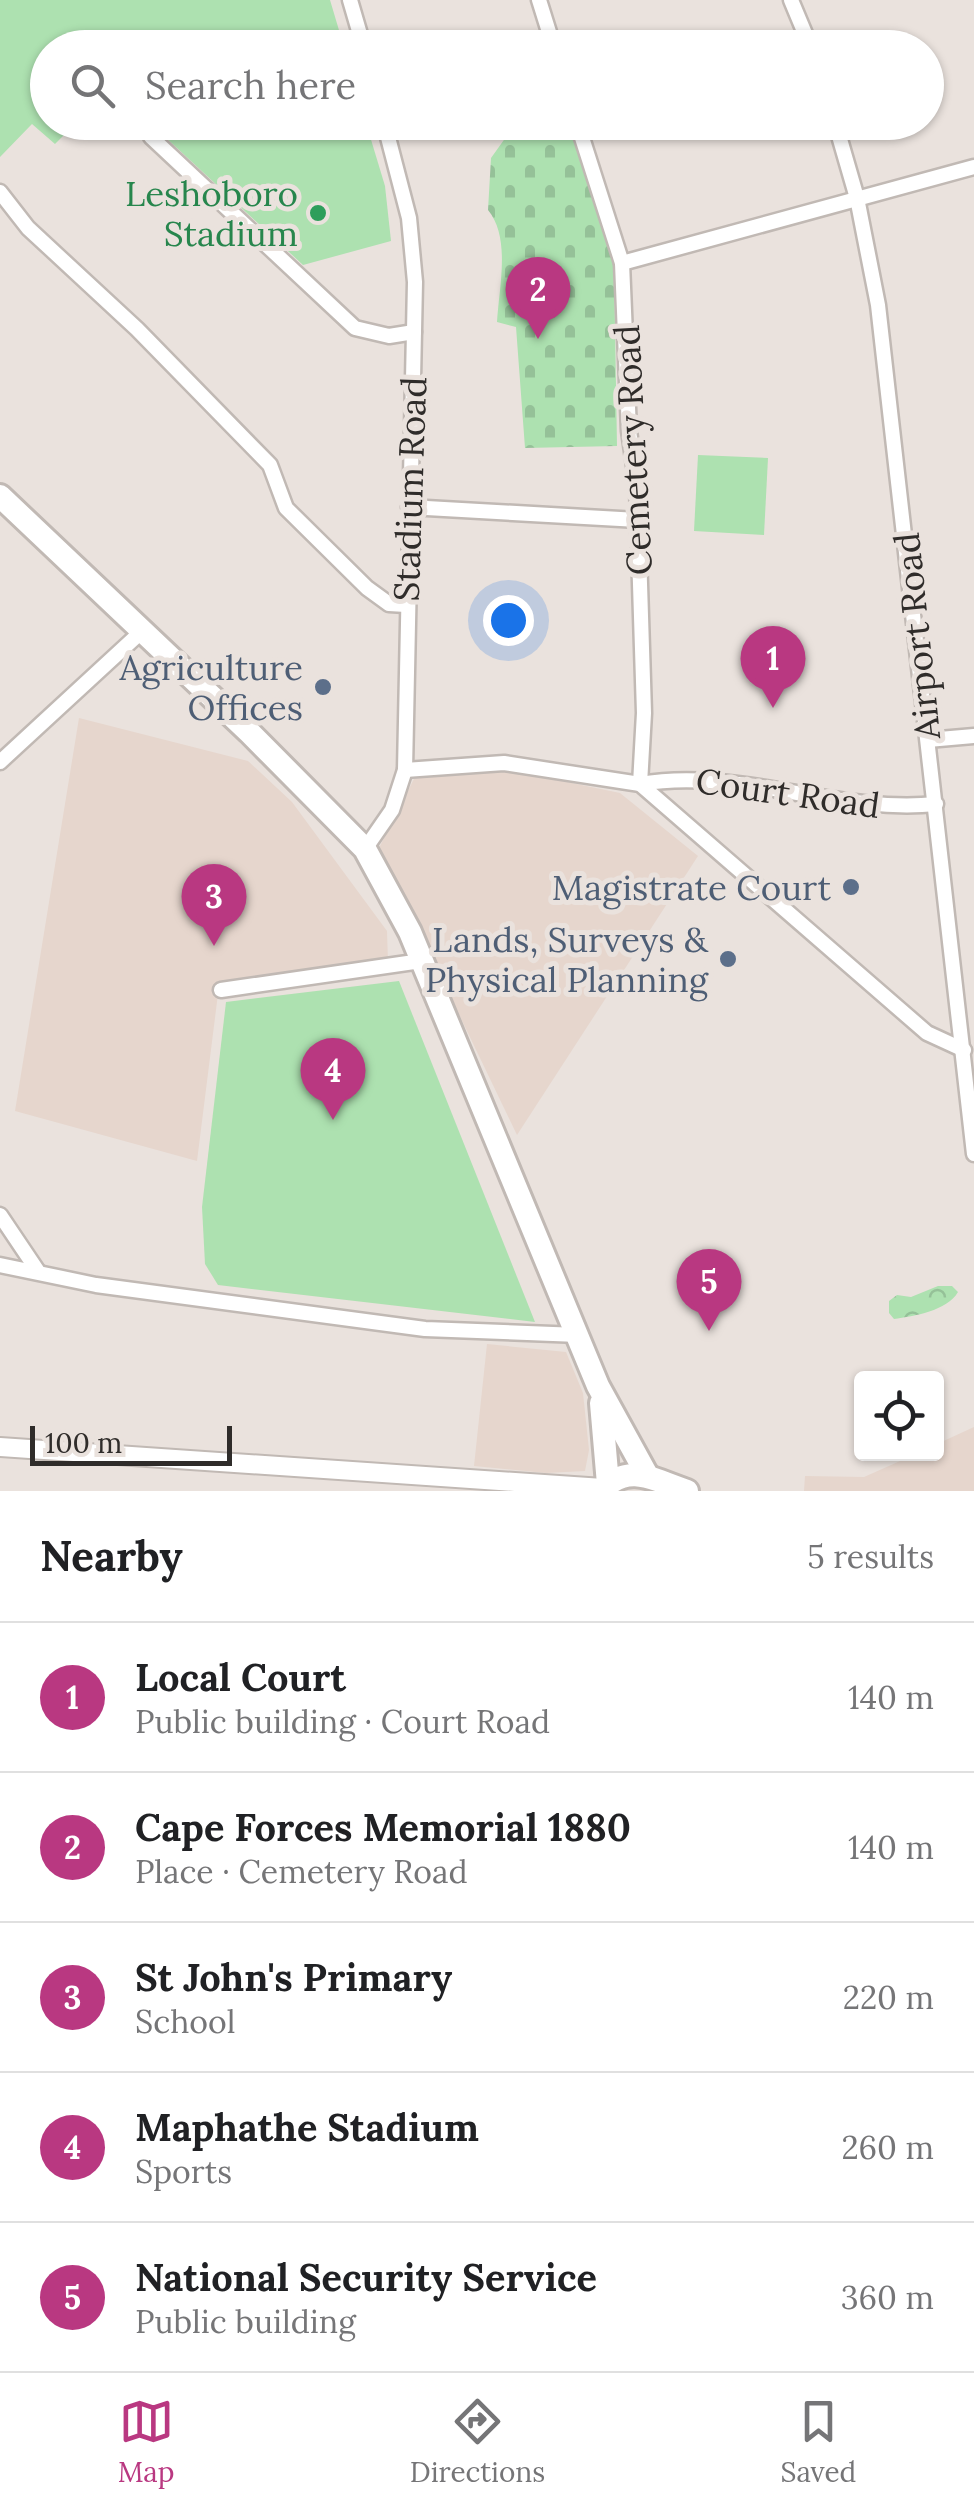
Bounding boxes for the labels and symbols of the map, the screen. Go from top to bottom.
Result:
place label: Leshoboro Stadium [125,171,298,256]
marker: Leshoboro Stadium [307,202,329,224]
pin: 2 [506,256,570,339]
street label: Cemetery Road [604,324,662,576]
street label: Stadium Road [384,376,436,602]
street label: Airport Road [884,530,950,743]
your location [483,595,534,646]
pin: 1 [740,626,806,708]
place label: Agriculture Offices [118,645,303,730]
marker: Agriculture Offices [312,676,334,698]
street label: Court Road [693,758,883,828]
pin: 3 [182,864,246,946]
place label: Magistrate Court [552,865,831,910]
marker: Magistrate Court [840,876,862,898]
place label: Lands, Surveys & Physical Planning [425,917,709,1002]
marker: Lands, Surveys & Physical Planning [717,948,739,970]
pin: 4 [300,1038,366,1120]
pin: 5 [676,1248,742,1331]
scale bar [30,1421,232,1466]

